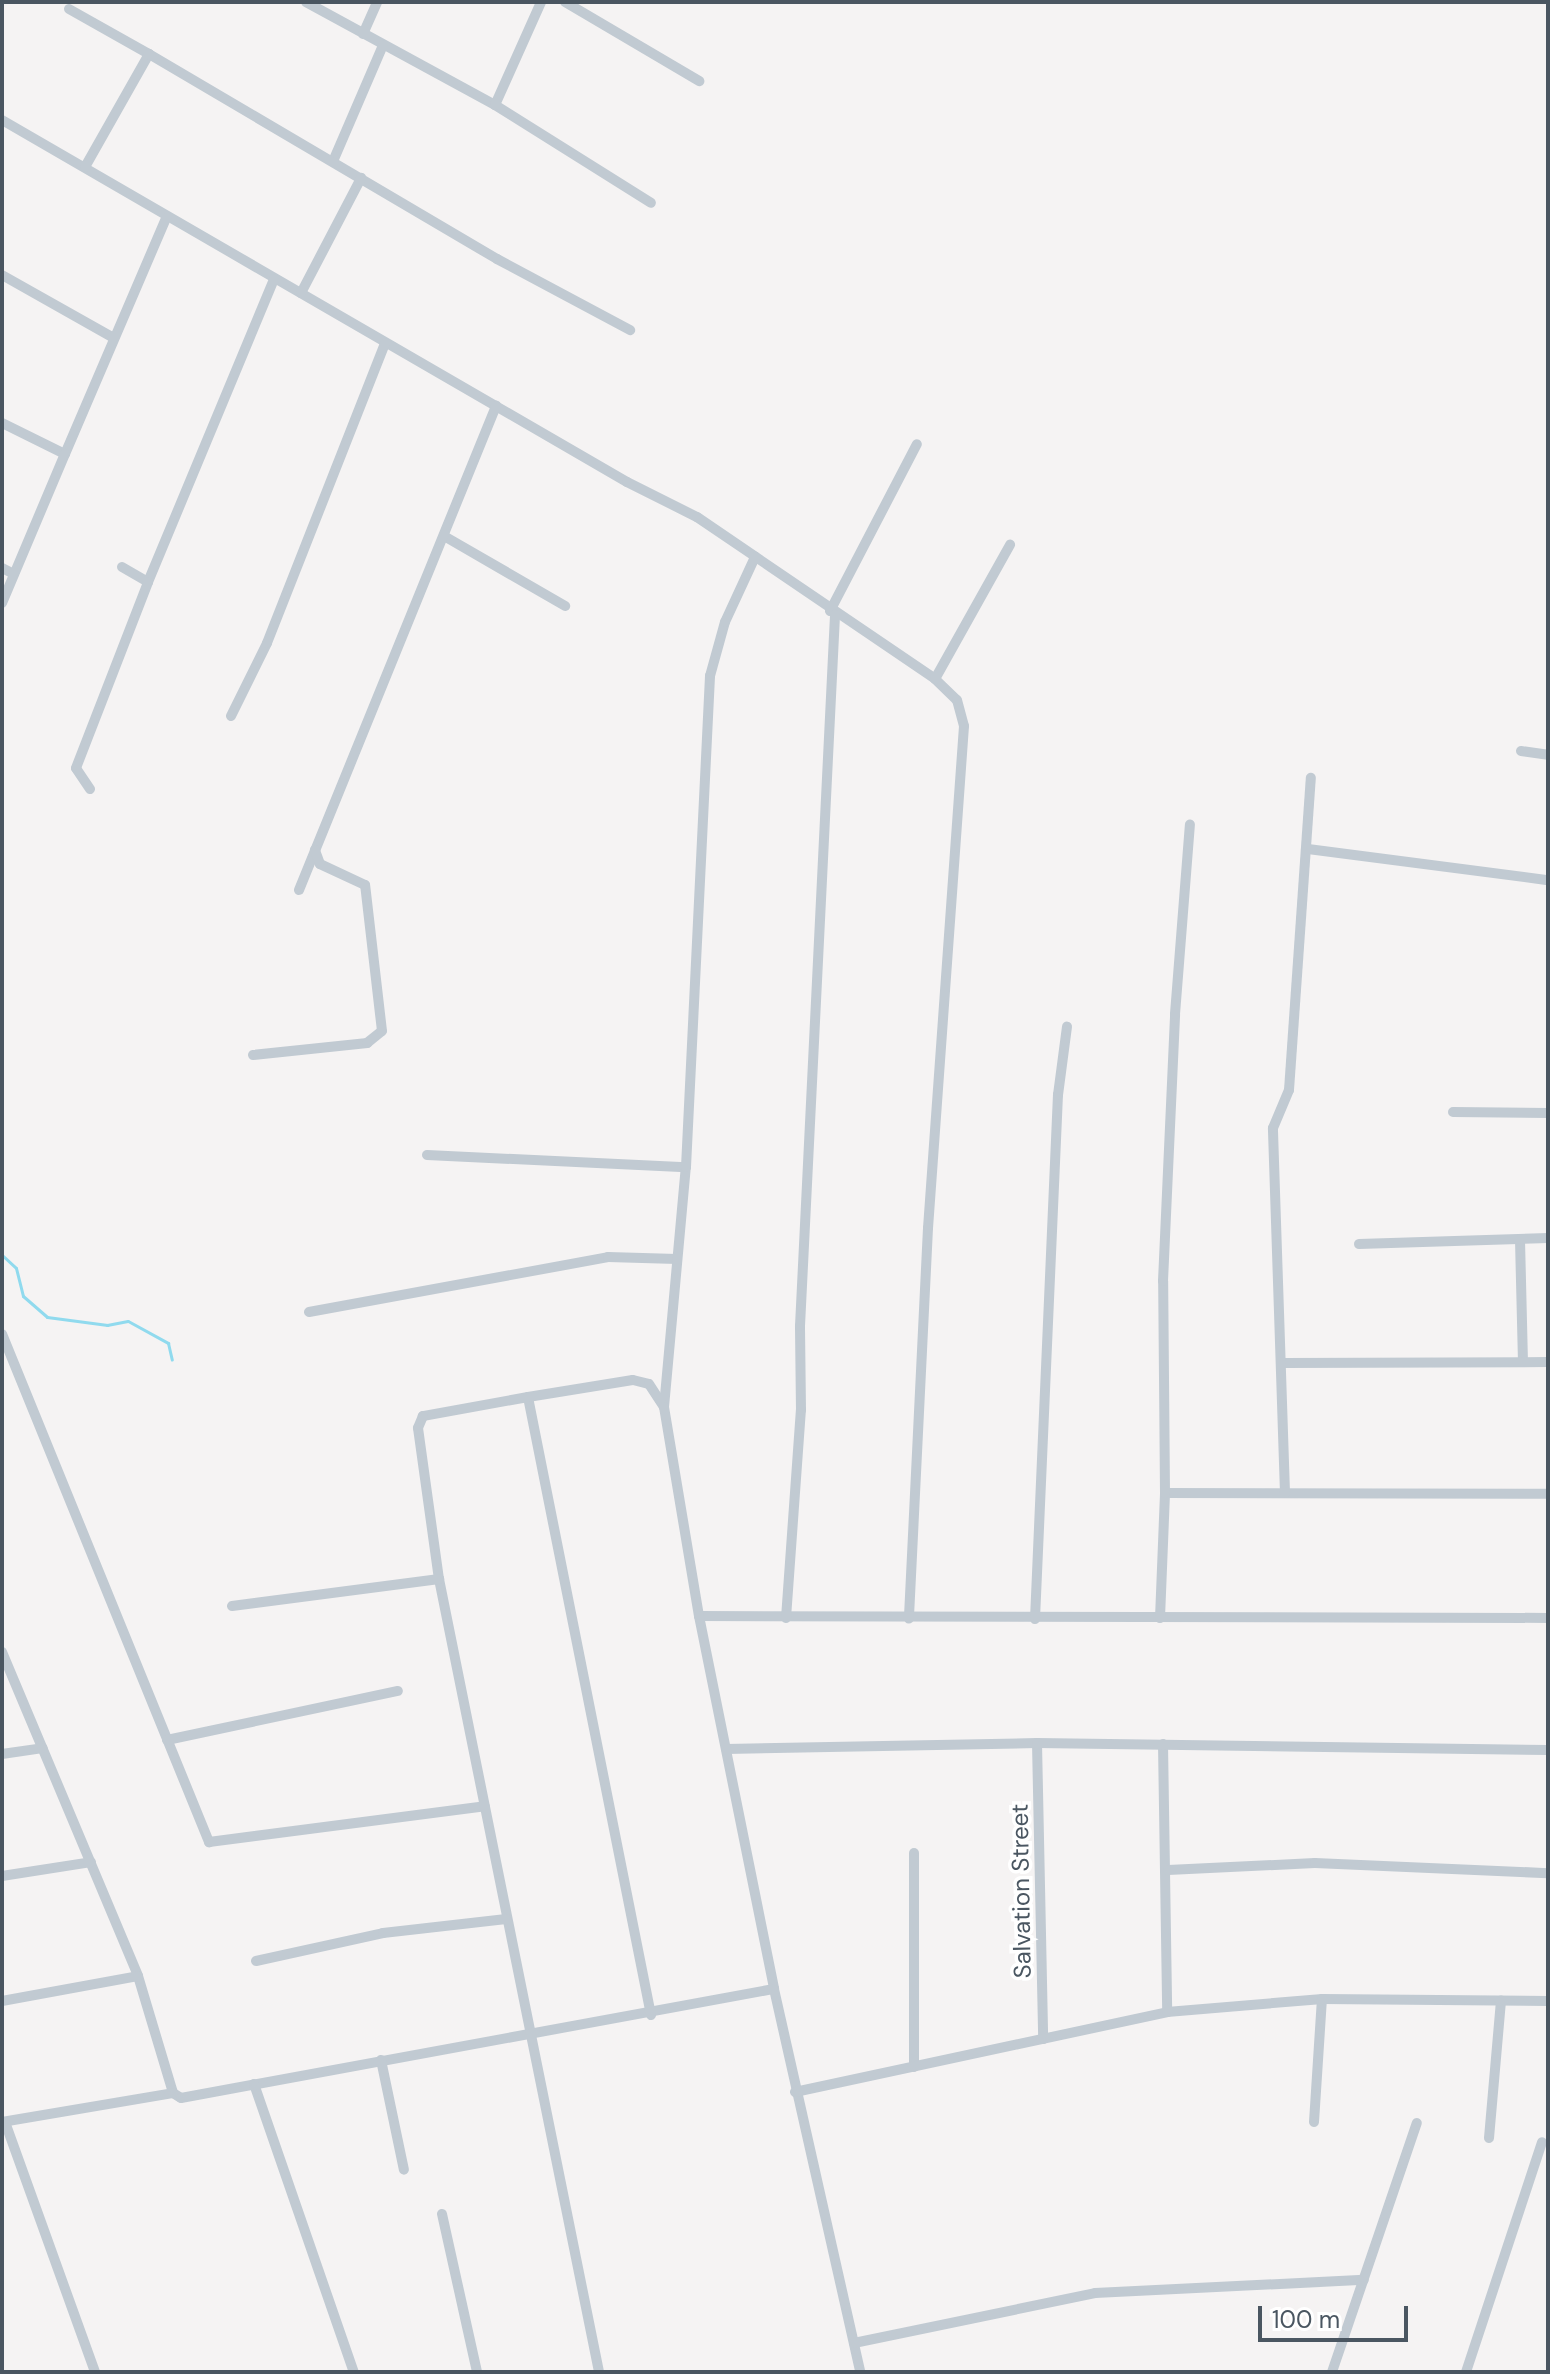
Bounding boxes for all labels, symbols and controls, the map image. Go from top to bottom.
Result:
street label: Salvation Street [1005,1803,1037,1979]
scale bar [1262,2290,1412,2340]
text: 100 m [1272,2304,1340,2335]

